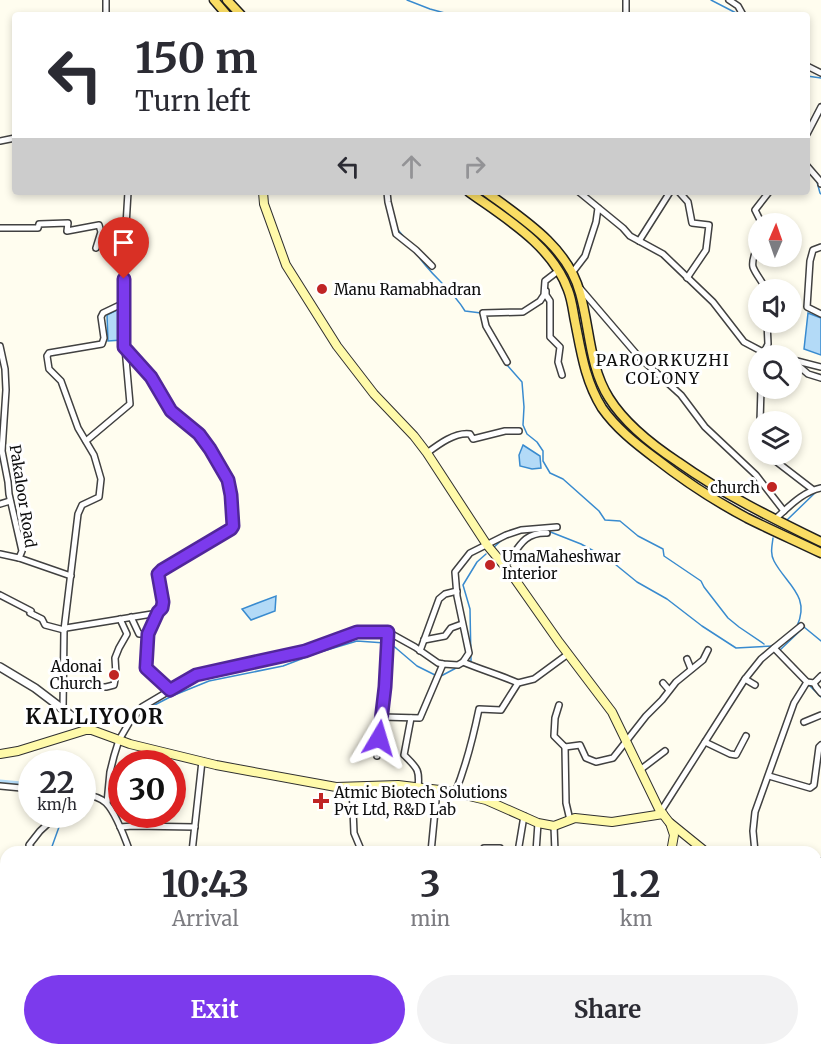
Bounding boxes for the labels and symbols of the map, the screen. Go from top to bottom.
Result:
north arrow [748,213,802,267]
pin [98,217,149,279]
place label: Manu Ramabhadran [334,280,481,299]
marker: Manu Ramabhadran [315,282,329,296]
district label: PAROORKUZHI COLONY [596,350,730,388]
street label: Pakaloor Road [5,443,41,549]
place label: church [710,478,760,497]
marker: church [765,480,779,494]
place label: UmaMaheshwar Interior [502,547,621,583]
marker: UmaMaheshwar Interior [483,558,497,572]
place label: Adonai Church [50,657,102,693]
marker: Adonai Church [107,668,121,682]
district label: KALLIYOOR [25,703,165,730]
position arrow [347,706,411,770]
speed limit sign: 30 [108,750,186,828]
place label: Atmic Biotech Solutions Pvt Ltd, R&D Lab [333,783,507,819]
marker: Atmic Biotech Solutions Pvt Ltd, R&D Lab [312,792,330,810]

